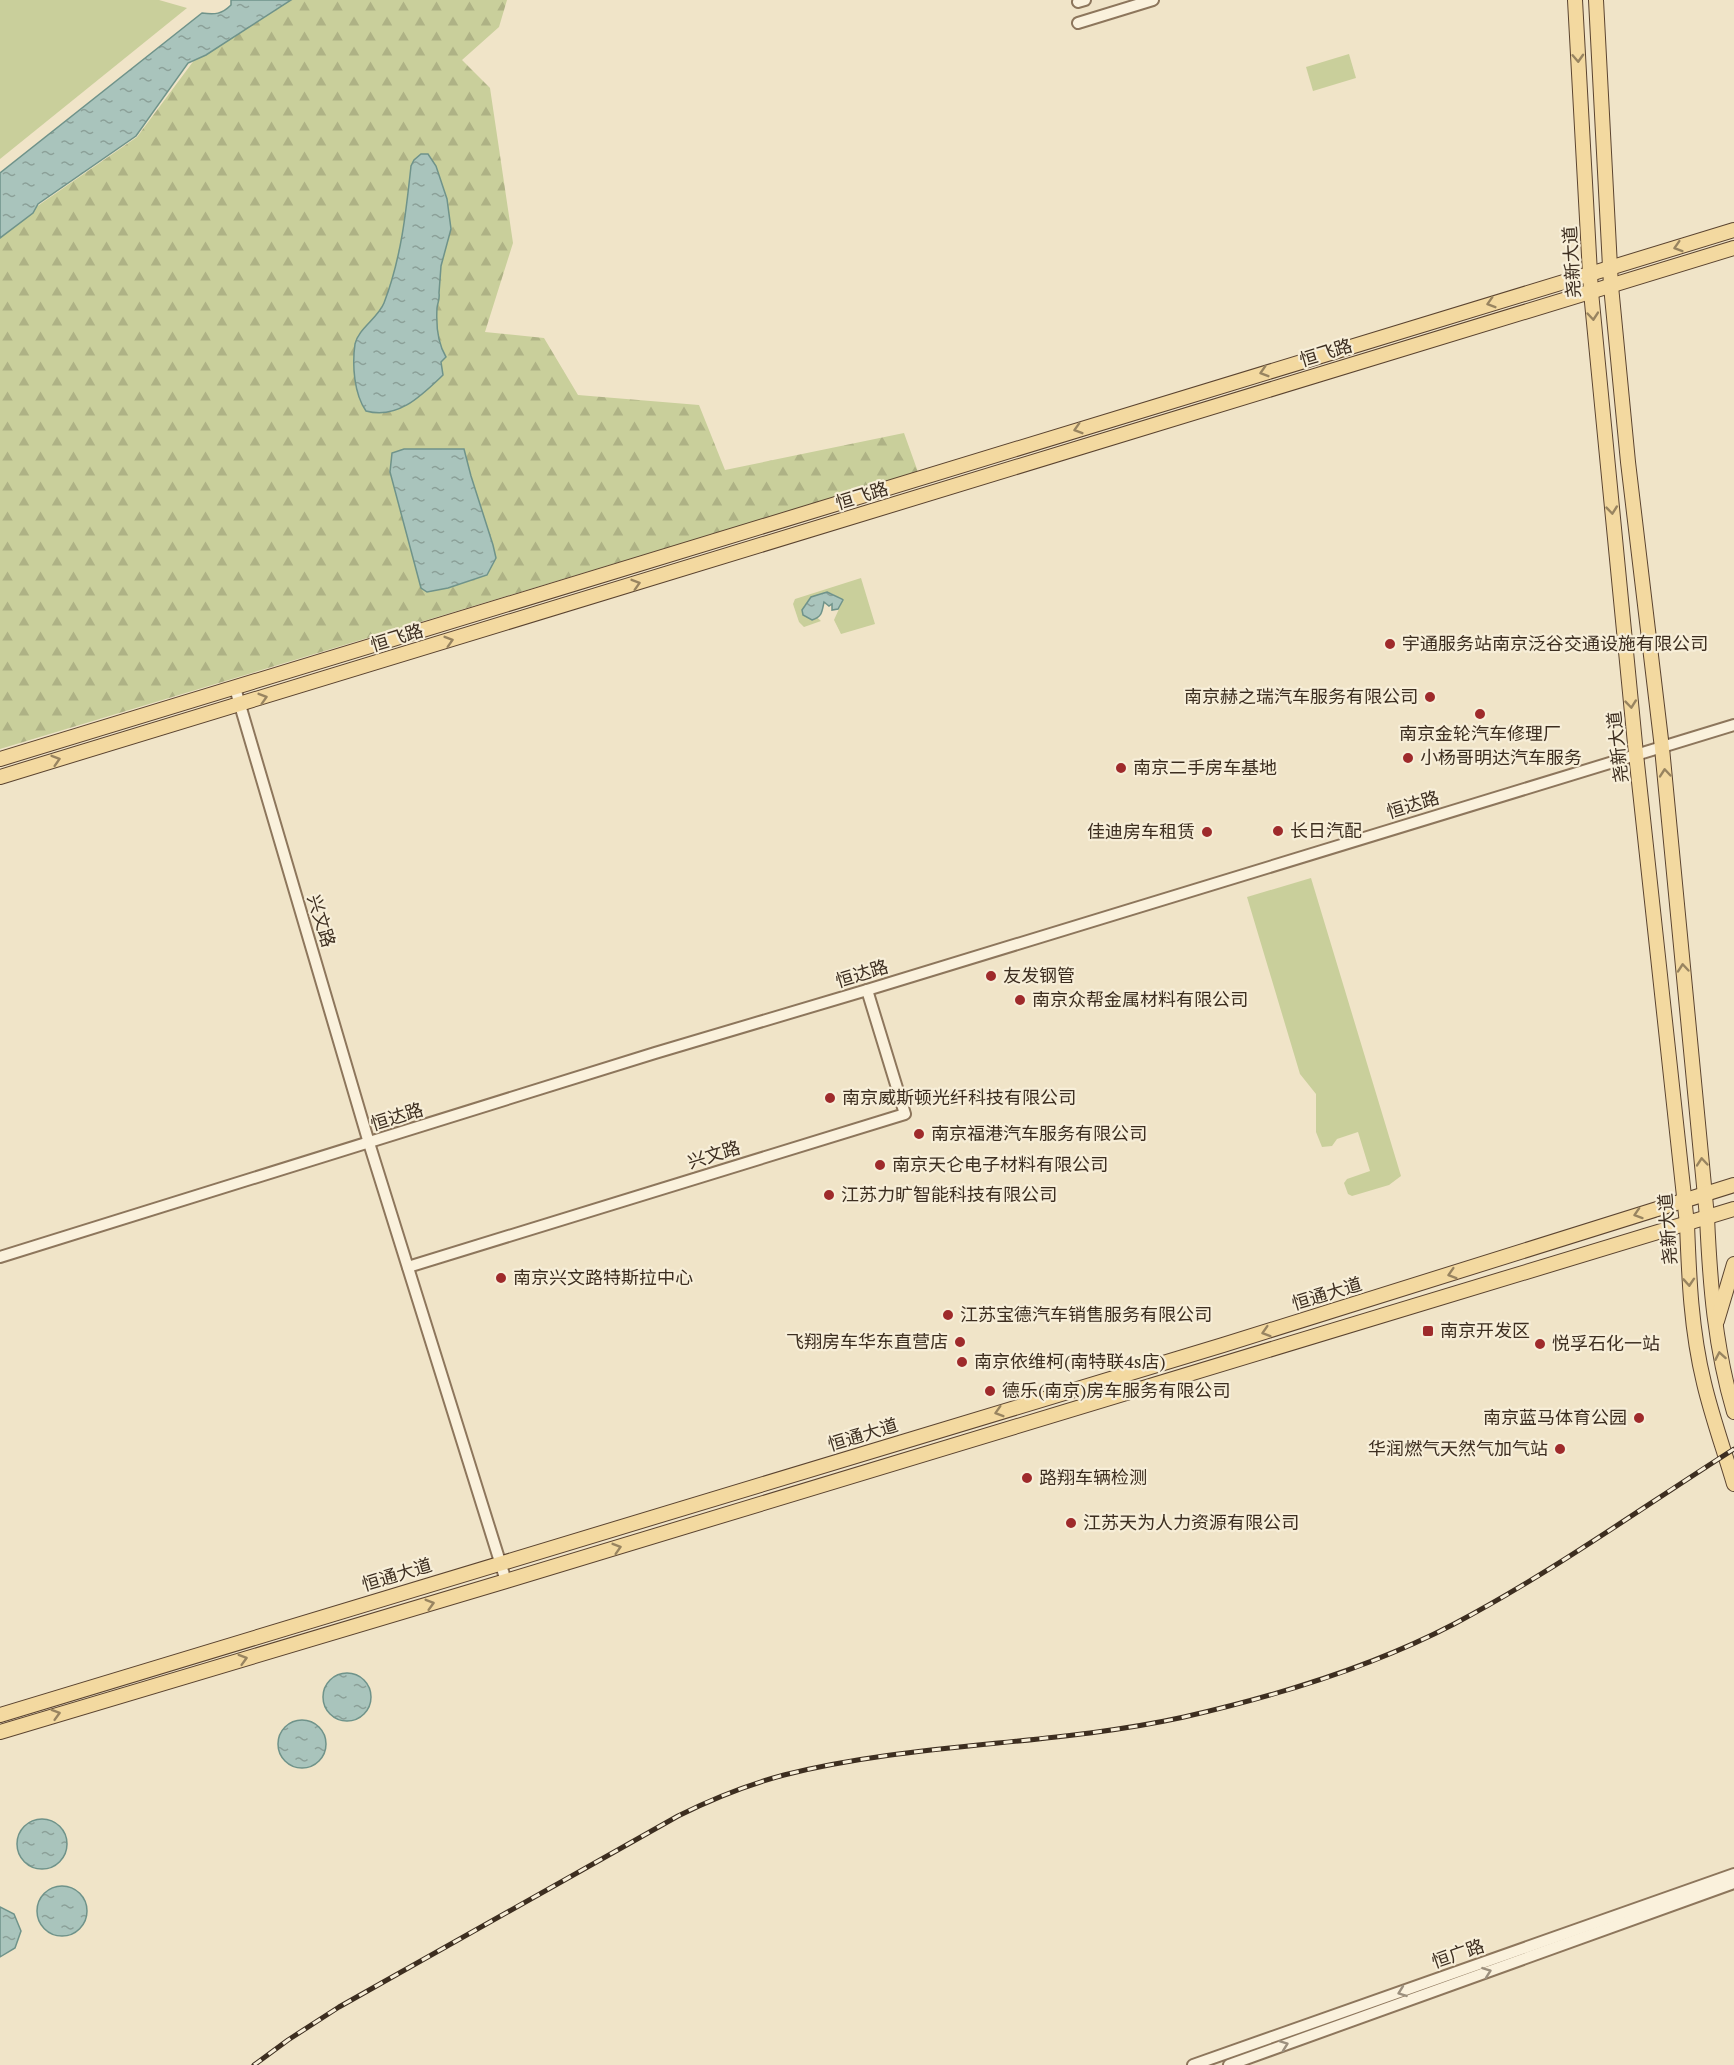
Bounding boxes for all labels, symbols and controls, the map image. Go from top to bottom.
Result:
one-way arrow [1572,54,1585,63]
street label: 尧新大道 [1557,225,1585,299]
one-way arrow [1673,240,1684,252]
one-way arrow [1486,296,1497,308]
one-way arrow [1586,311,1599,321]
street label: 恒飞路 [1296,333,1355,371]
one-way arrow [1259,365,1270,377]
one-way arrow [1073,421,1084,434]
street label: 恒飞路 [832,476,891,514]
one-way arrow [1605,506,1618,515]
one-way arrow [630,579,641,591]
street label: 恒飞路 [367,618,426,656]
place label: 宇通服务站南京泛谷交通设施有限公司 [1402,631,1708,655]
one-way arrow [443,636,454,648]
marker: 宇通服务站南京泛谷交通设施有限公司 [1383,637,1397,651]
place label: 南京赫之瑞汽车服务有限公司 [1184,684,1418,708]
marker: 南京赫之瑞汽车服务有限公司 [1423,690,1437,704]
one-way arrow [257,693,268,705]
one-way arrow [1624,700,1637,709]
marker: 南京金轮汽车修理厂 [1473,707,1487,721]
street label: 尧新大道 [1601,710,1633,784]
place label: 南京金轮汽车修理厂 [1399,721,1561,745]
place label: 小杨哥明达汽车服务 [1420,745,1582,769]
marker: 小杨哥明达汽车服务 [1401,751,1415,765]
one-way arrow [50,755,61,767]
place label: 南京二手房车基地 [1133,755,1277,779]
marker: 南京二手房车基地 [1114,761,1128,775]
one-way arrow [1659,769,1672,778]
street label: 恒达路 [1383,785,1442,823]
place label: 长日汽配 [1290,818,1362,842]
place label: 佳迪房车租赁 [1087,819,1195,843]
marker: 长日汽配 [1271,824,1285,838]
marker: 佳迪房车租赁 [1200,825,1214,839]
street label: 兴文路 [303,891,341,950]
street label: 恒达路 [832,954,891,992]
place label: 友发钢管 [1003,963,1075,987]
one-way arrow [1677,963,1690,972]
marker: 友发钢管 [984,969,998,983]
place label: 南京众帮金属材料有限公司 [1032,987,1248,1011]
marker: 南京众帮金属材料有限公司 [1013,993,1027,1007]
place label: 南京威斯顿光纤科技有限公司 [842,1085,1076,1109]
marker: 南京威斯顿光纤科技有限公司 [823,1091,837,1105]
street label: 恒达路 [367,1097,426,1135]
place label: 南京福港汽车服务有限公司 [931,1121,1147,1145]
marker: 南京福港汽车服务有限公司 [912,1127,926,1141]
street label: 兴文路 [684,1135,743,1173]
place label: 南京天仑电子材料有限公司 [892,1152,1108,1176]
one-way arrow [1696,1157,1709,1166]
marker: 南京天仑电子材料有限公司 [873,1158,887,1172]
place label: 江苏力旷智能科技有限公司 [841,1182,1057,1206]
marker: 江苏力旷智能科技有限公司 [822,1188,836,1202]
street label: 尧新大道 [1653,1192,1681,1266]
one-way arrow [1633,1207,1644,1220]
place label: 南京兴文路特斯拉中心 [513,1265,693,1289]
one-way arrow [1447,1267,1458,1279]
marker: 南京兴文路特斯拉中心 [494,1271,508,1285]
street label: 恒通大道 [1289,1271,1365,1315]
one-way arrow [1683,1277,1696,1286]
place label: 江苏宝德汽车销售服务有限公司 [960,1302,1212,1326]
marker: 江苏宝德汽车销售服务有限公司 [941,1308,955,1322]
place label: 南京开发区 [1440,1318,1530,1342]
one-way arrow [1261,1324,1272,1337]
marker: 南京开发区 [1421,1324,1435,1338]
place label: 飞翔房车华东直营店 [786,1329,948,1353]
place label: 悦孚石化一站 [1552,1331,1660,1355]
marker: 飞翔房车华东直营店 [953,1335,967,1349]
marker: 悦孚石化一站 [1533,1337,1547,1351]
place label: 南京依维柯(南特联4s店) [974,1349,1166,1373]
one-way arrow [1714,1351,1727,1361]
marker: 南京依维柯(南特联4s店) [955,1355,969,1369]
place label: 德乐(南京)房车服务有限公司 [1002,1378,1230,1402]
marker: 德乐(南京)房车服务有限公司 [983,1384,997,1398]
one-way arrow [994,1405,1005,1417]
place label: 南京蓝马体育公园 [1483,1405,1627,1429]
marker: 南京蓝马体育公园 [1632,1411,1646,1425]
street label: 恒通大道 [825,1412,901,1456]
place label: 华润燃气天然气加气站 [1368,1436,1548,1460]
marker: 华润燃气天然气加气站 [1553,1442,1567,1456]
place label: 路翔车辆检测 [1039,1465,1147,1489]
marker: 路翔车辆检测 [1020,1471,1034,1485]
place label: 江苏天为人力资源有限公司 [1083,1510,1299,1534]
marker: 江苏天为人力资源有限公司 [1064,1516,1078,1530]
one-way arrow [611,1543,622,1555]
street label: 恒通大道 [359,1552,435,1596]
one-way arrow [424,1599,435,1611]
one-way arrow [237,1654,248,1666]
one-way arrow [50,1709,61,1721]
street label: 恒广路 [1428,1933,1487,1973]
one-way arrow [1481,1966,1492,1979]
one-way arrow [1397,1984,1407,1997]
one-way arrow [1278,2040,1289,2053]

